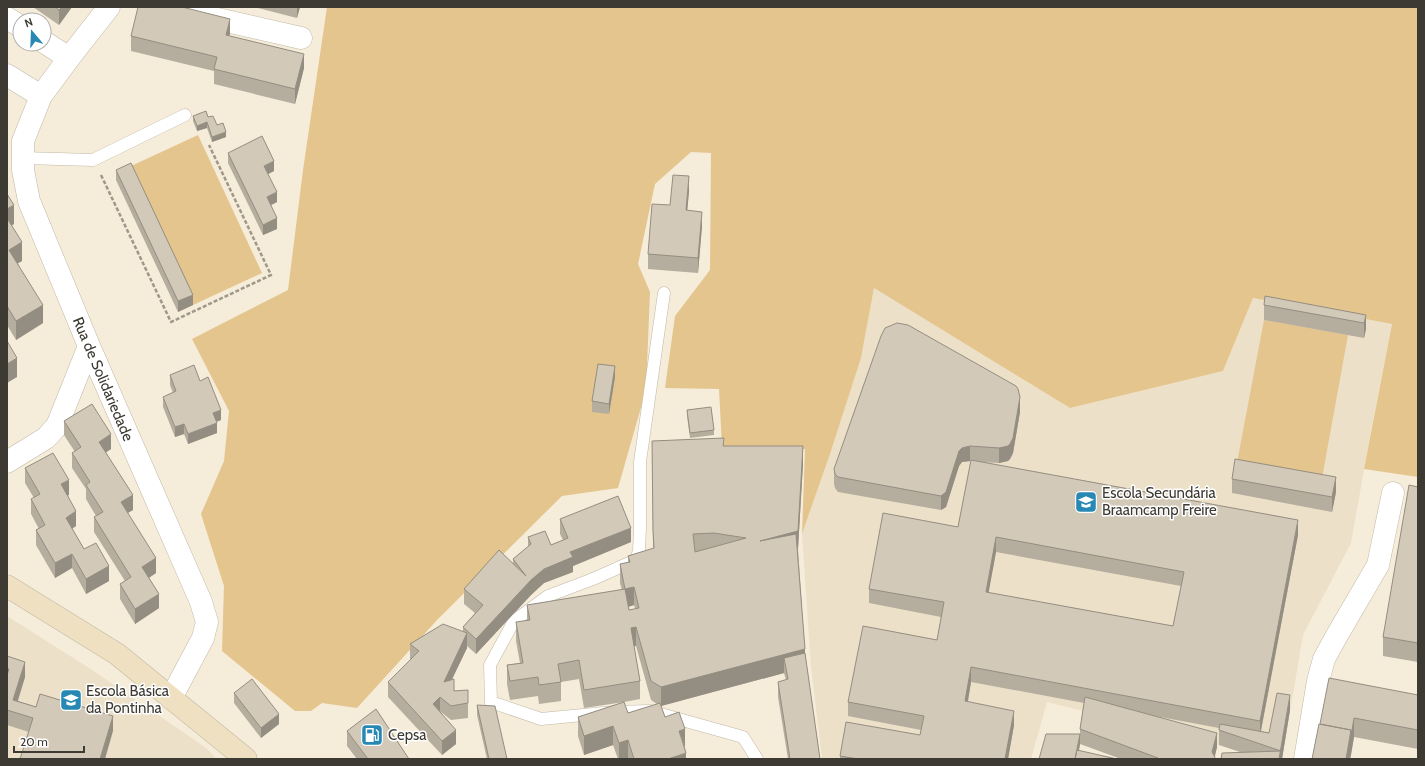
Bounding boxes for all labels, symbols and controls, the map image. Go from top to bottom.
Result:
north arrow [12,12,52,52]
text: N [23,15,35,30]
street label: Rua de Solidariedade [69,314,137,444]
place label: Escola Secundária Braamcamp Freire [1102,484,1217,519]
school or university icon: Escola Secundária Braamcamp Freire [1073,489,1099,515]
place label: Escola Básica da Pontinha [86,682,170,717]
school or university icon: Escola Básica da Pontinha [58,687,84,713]
fuel station icon: Cepsa [359,722,385,748]
place label: Cepsa [388,726,427,744]
scale bar [14,728,84,754]
text: 20 m [20,734,48,749]

